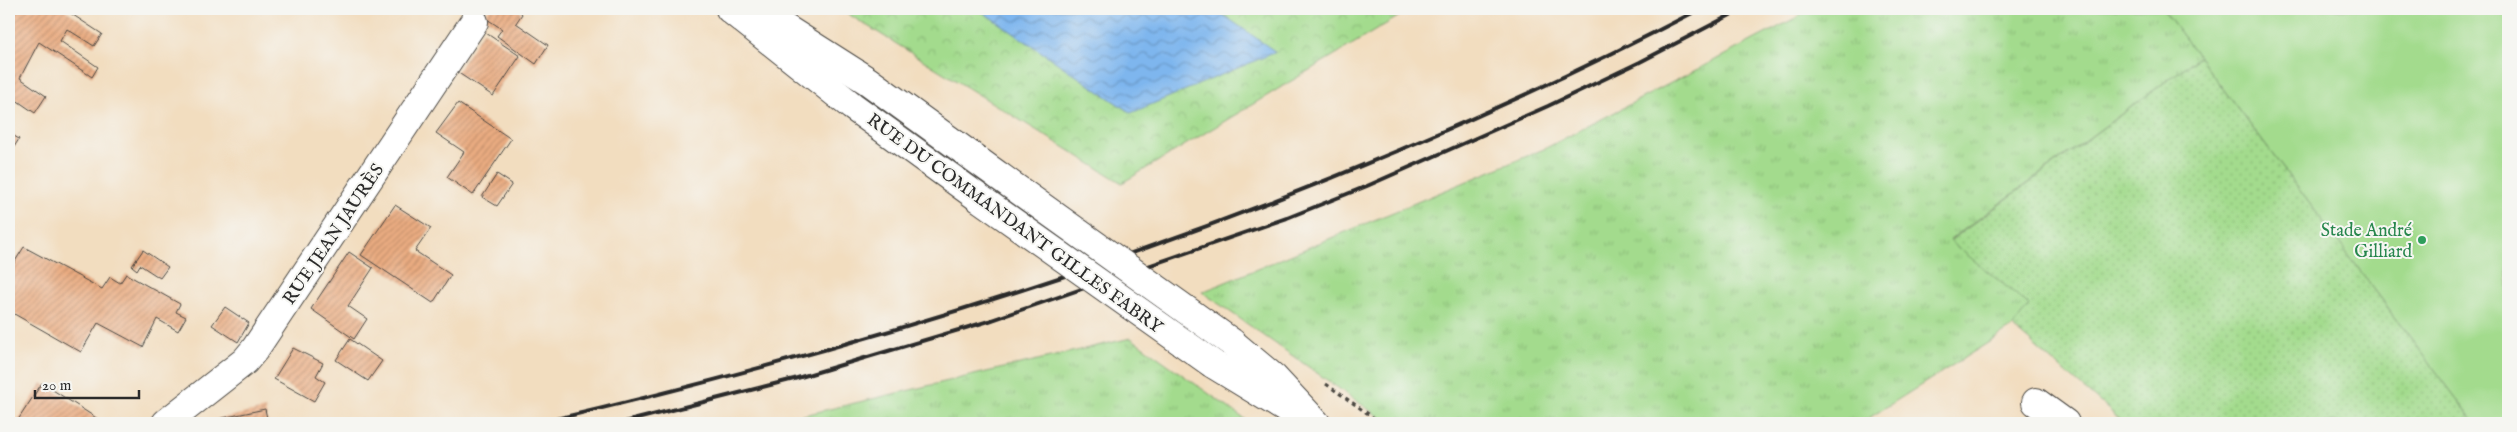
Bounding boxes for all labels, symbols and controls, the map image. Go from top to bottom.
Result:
street label: RUE DU COMMANDANT GILLES FABRY [862,109,1167,340]
street label: RUE JEAN JAURÈS [277,159,390,310]
place label: Stade André Gilliard [2321,220,2412,264]
marker: Stade André Gilliard [2416,234,2428,246]
scale bar [35,367,139,399]
text: 20 m [42,376,72,395]

